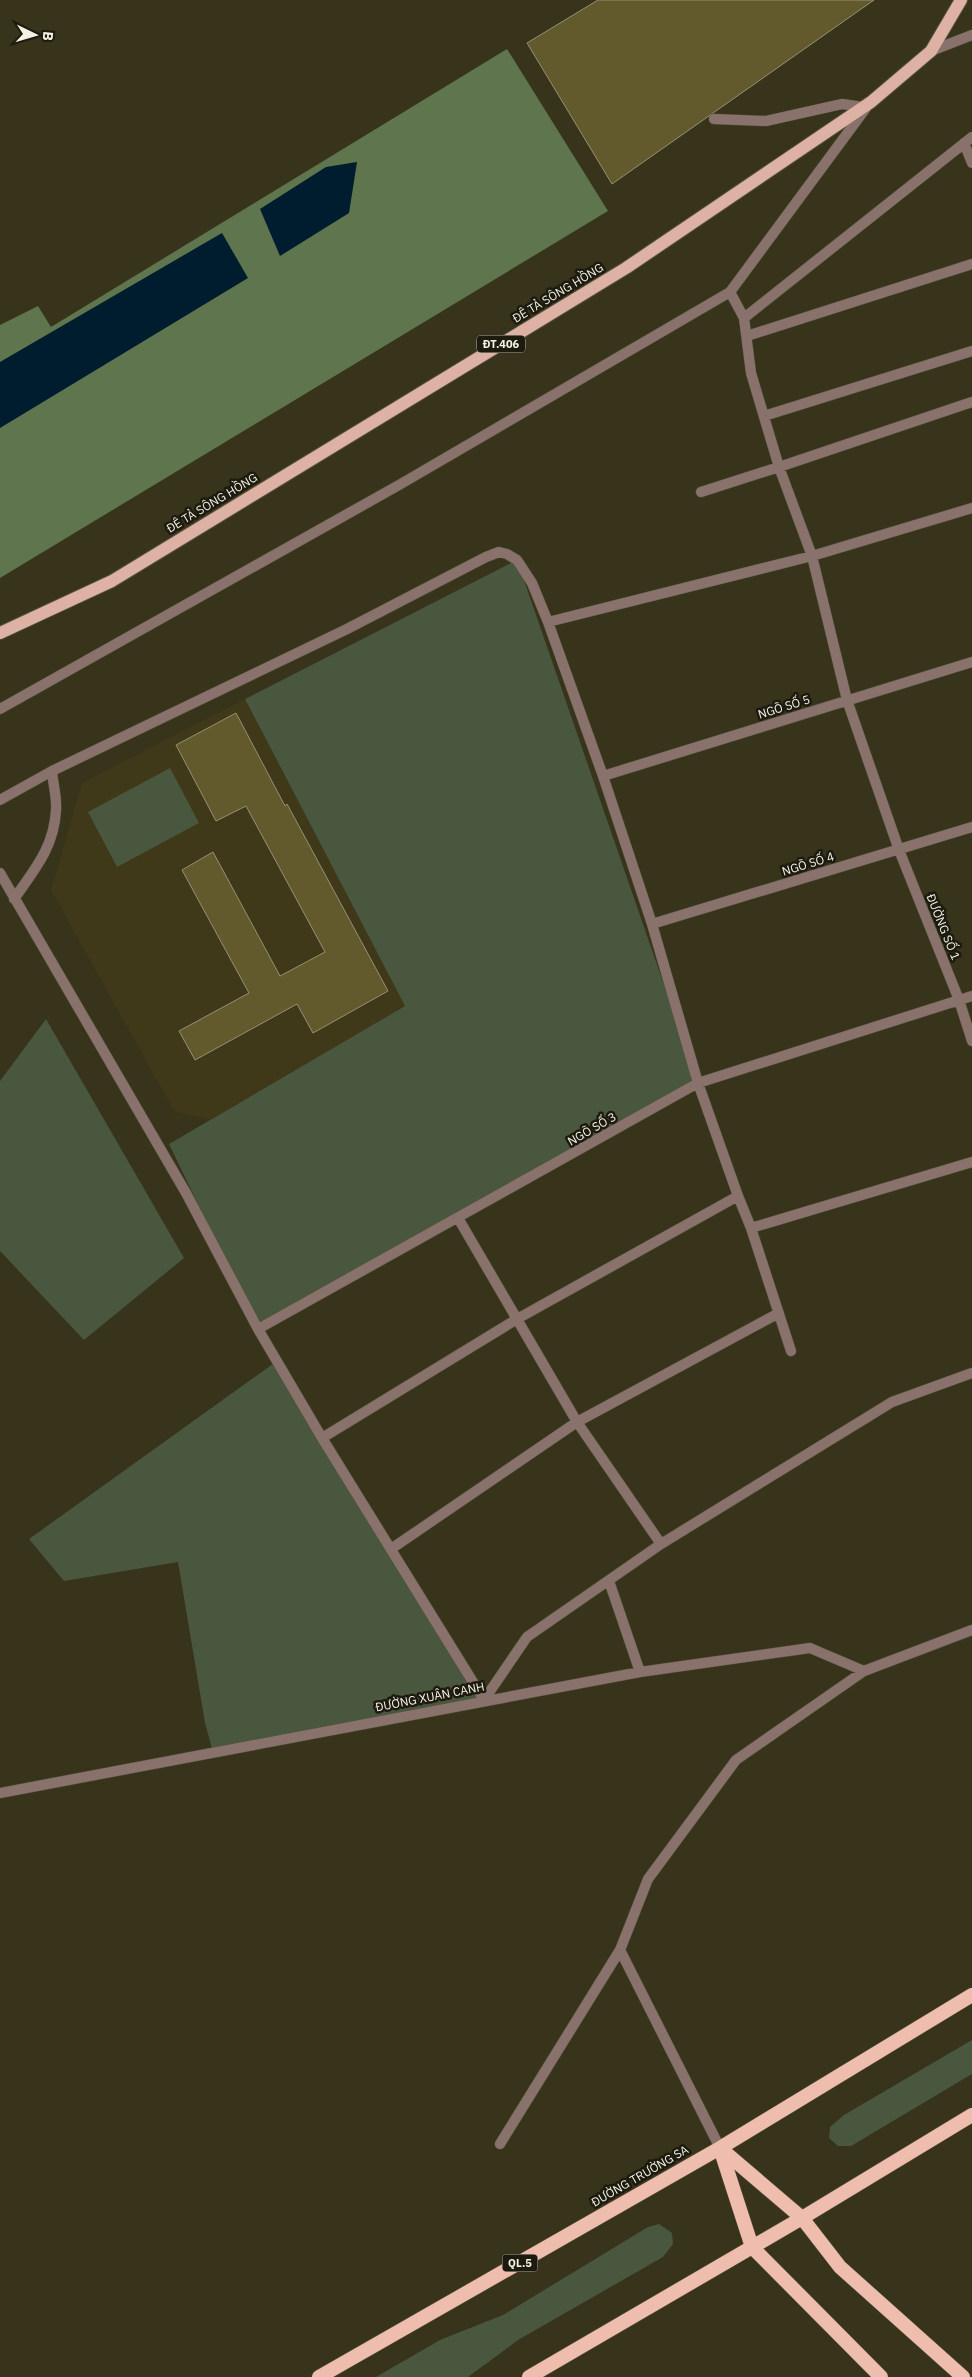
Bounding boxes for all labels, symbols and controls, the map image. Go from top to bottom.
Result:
north arrow [10,10,60,60]
text: B [39,31,57,42]
street label: ĐÊ TẢ SÔNG HỒNG [509,259,606,326]
road number: ĐT.406 [477,336,525,352]
street label: ĐÊ TẢ SÔNG HỒNG [163,469,260,536]
street label: NGÕ SỐ 5 [756,691,812,722]
street label: NGÕ SỐ 4 [780,848,836,879]
street label: ĐƯỜNG SỐ 1 [923,891,964,962]
street label: NGÕ SỐ 3 [564,1108,619,1148]
street label: ĐƯỜNG XUÂN CANH [374,1679,486,1714]
street label: ĐƯỜNG TRƯỜNG SA [588,2141,691,2209]
road number: QL.5 [502,2254,538,2272]

